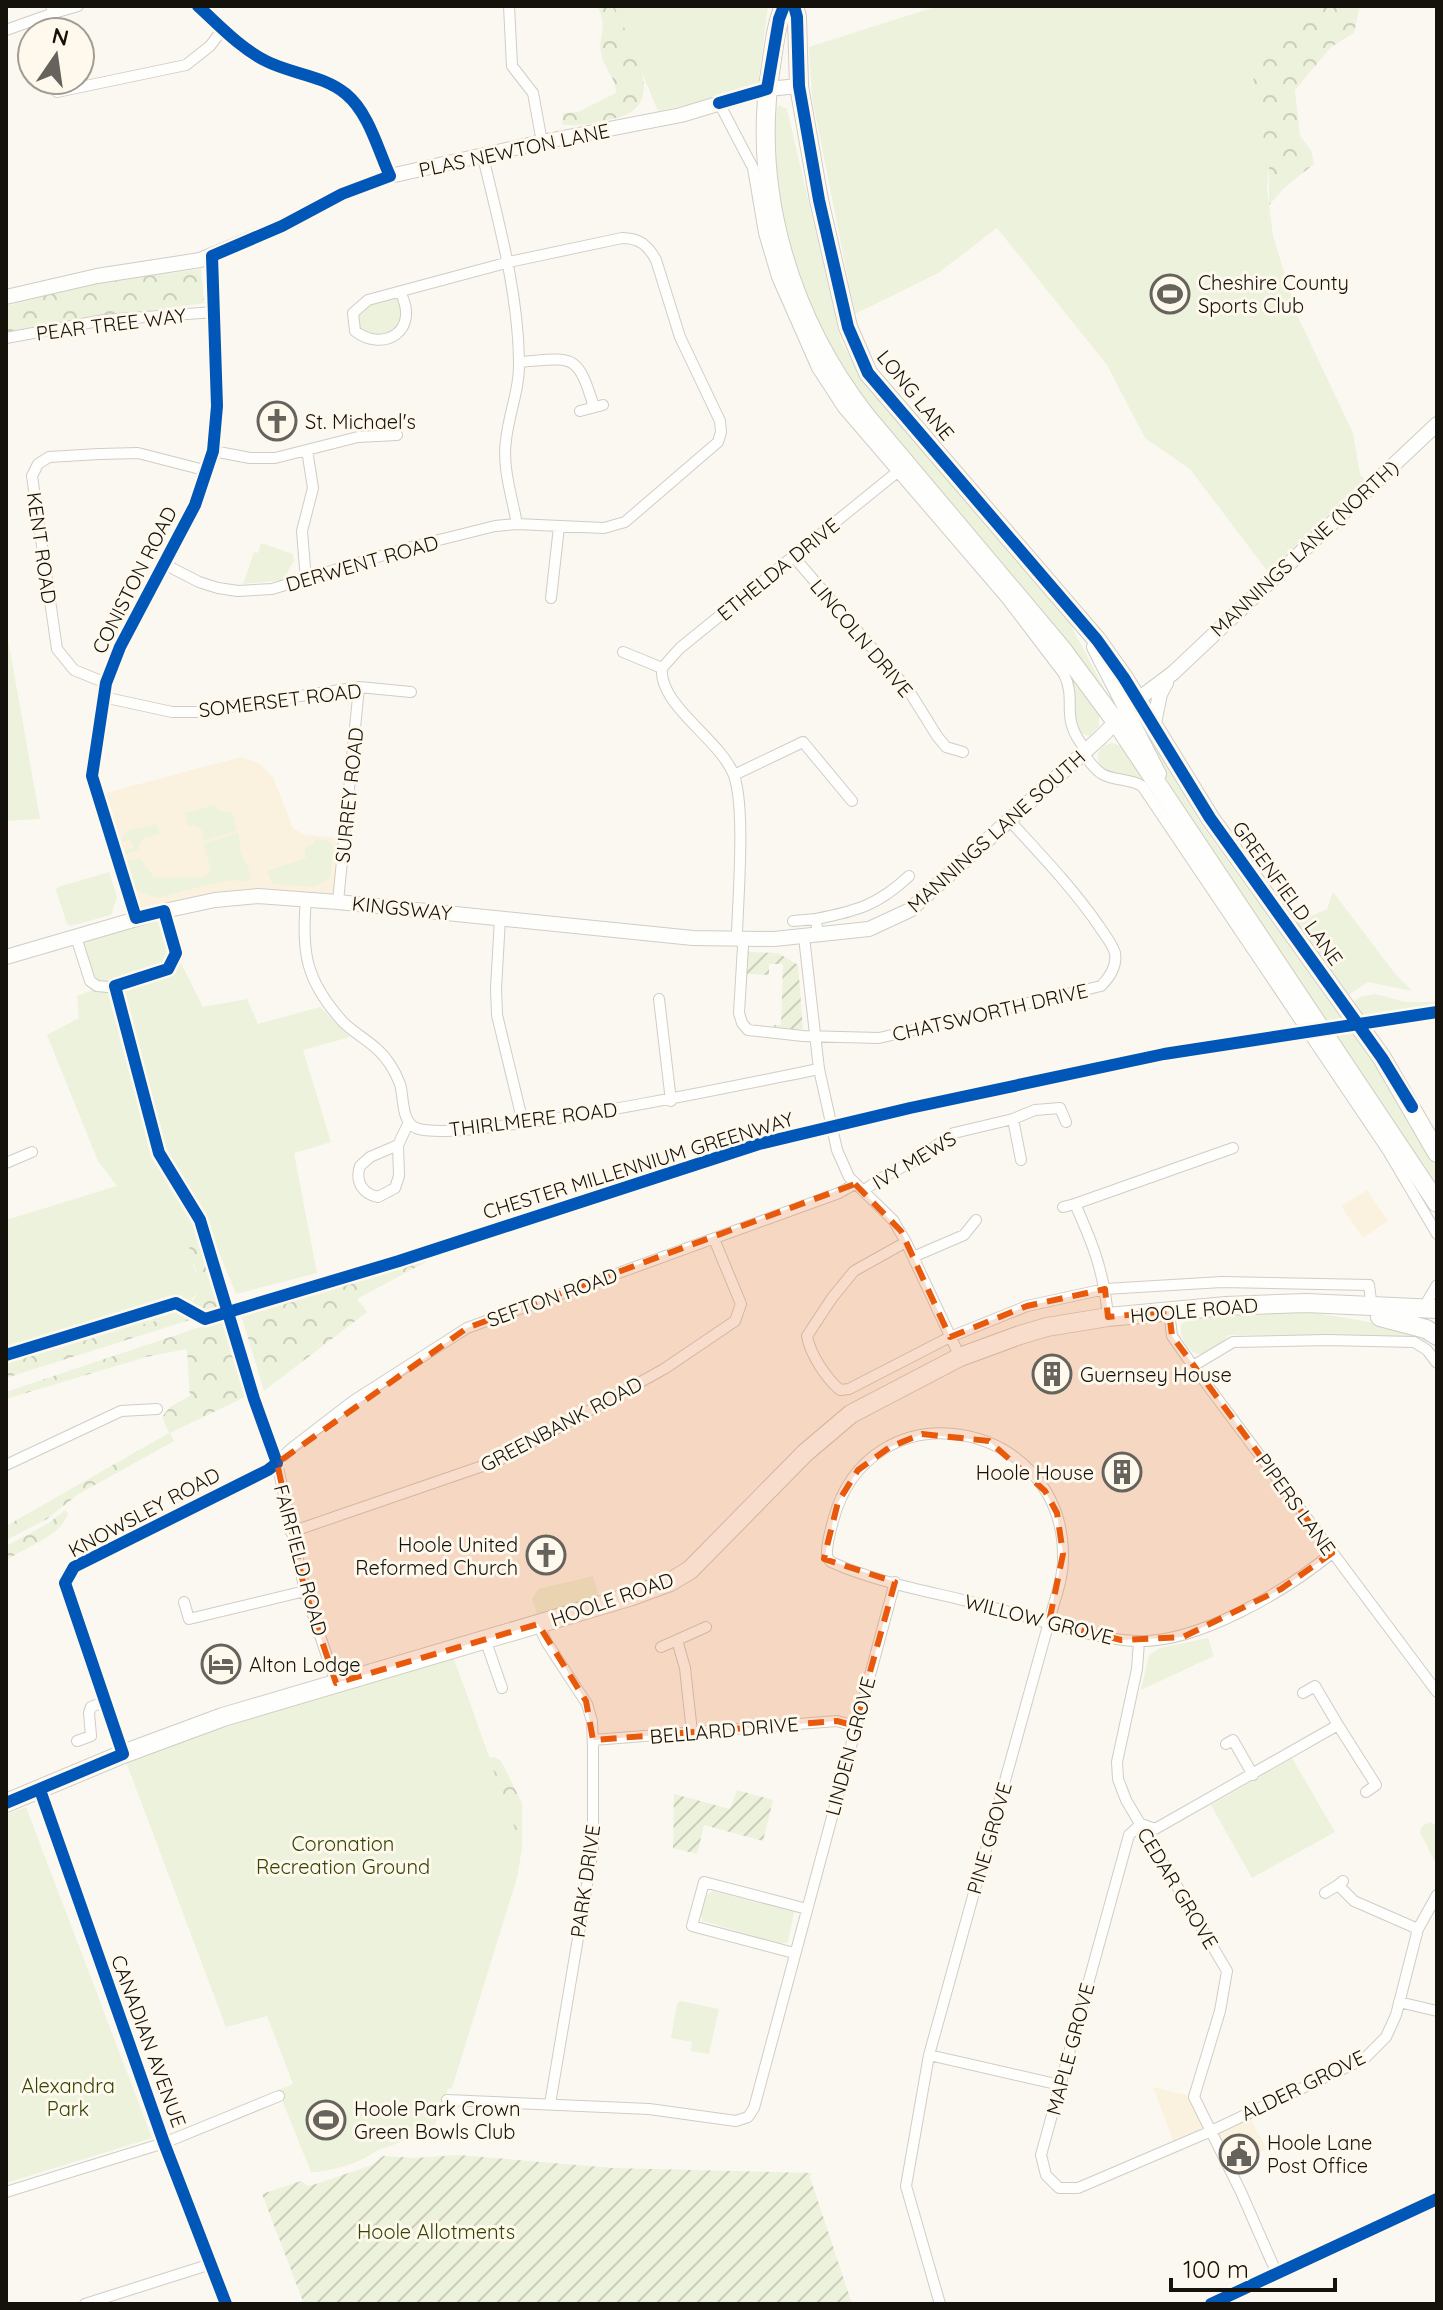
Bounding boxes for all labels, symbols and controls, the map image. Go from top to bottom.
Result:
north arrow [16,16,96,96]
text: N [49,21,72,52]
street label: PLAS NEWTON LANE [416,118,612,182]
place label: Cheshire County Sports Club [1198,270,1349,318]
sports icon: Cheshire County Sports Club [1149,273,1191,315]
street label: PEAR TREE WAY [35,302,187,346]
street label: LONG LANE [872,345,960,445]
church icon: St. Michael's [256,400,298,442]
place label: St. Michael's [305,409,416,434]
street label: MANNINGS LANE (NORTH) [1205,454,1403,642]
street label: KENT ROAD [22,490,62,606]
street label: CONISTON ROAD [86,502,182,658]
street label: ETHELDA DRIVE [712,512,844,626]
street label: DERWENT ROAD [283,529,441,597]
street label: LINCOLN DRIVE [805,574,919,702]
street label: SOMERSET ROAD [197,678,363,722]
street label: SURREY ROAD [329,726,369,864]
street label: MANNINGS LANE SOUTH [902,744,1090,918]
street label: GREENFIELD LANE [1227,816,1349,970]
street label: KINGSWAY [351,890,453,926]
street label: CHATSWORTH DRIVE [890,977,1090,1047]
street label: THIRLMERE ROAD [447,1096,619,1142]
street label: CHESTER MILLENNIUM GREENWAY [480,1106,796,1224]
street label: IVY MEWS [868,1125,960,1195]
street label: SEFTON ROAD [483,1262,621,1332]
street label: HOOLE ROAD [1129,1292,1259,1328]
building icon: Guernsey House [1031,1353,1073,1395]
place label: Guernsey House [1080,1362,1232,1387]
street label: GREENBANK ROAD [476,1371,646,1477]
street label: PIPERS LANE [1251,1448,1341,1560]
building icon: Hoole House [1101,1451,1143,1493]
place label: Hoole House [976,1460,1094,1485]
street label: KNOWSLEY ROAD [64,1462,224,1562]
street label: FAIRFIELD ROAD [269,1481,333,1639]
place label: Hoole United Reformed Church [355,1532,518,1580]
church icon: Hoole United Reformed Church [525,1534,567,1576]
street label: HOOLE ROAD [547,1566,677,1632]
street label: WILLOW GROVE [962,1588,1116,1650]
hotel icon: Alton Lodge [200,1643,242,1685]
place label: Alton Lodge [249,1652,360,1677]
street label: LINDEN GROVE [819,1674,881,1818]
street label: BELLARD DRIVE [649,1711,799,1749]
street label: PINE GROVE [961,1779,1017,1897]
street label: PARK DRIVE [565,1823,605,1939]
street label: CEDAR GROVE [1132,1823,1224,1953]
park label: Coronation Recreation Ground [256,1831,430,1879]
street label: CANADIAN AVENUE [106,1951,192,2131]
street label: MAPLE GROVE [1040,1980,1100,2118]
street label: ALDER GROVE [1237,2044,1369,2126]
park label: Alexandra Park [21,2073,115,2121]
place label: Hoole Park Crown Green Bowls Club [354,2096,521,2144]
sports icon: Hoole Park Crown Green Bowls Club [305,2099,347,2141]
place label: Hoole Lane Post Office [1267,2130,1372,2178]
public building icon: Hoole Lane Post Office [1218,2133,1260,2175]
park label: Hoole Allotments [357,2219,515,2244]
scale bar [1171,2242,1335,2292]
text: 100 m [1183,2254,1249,2284]

